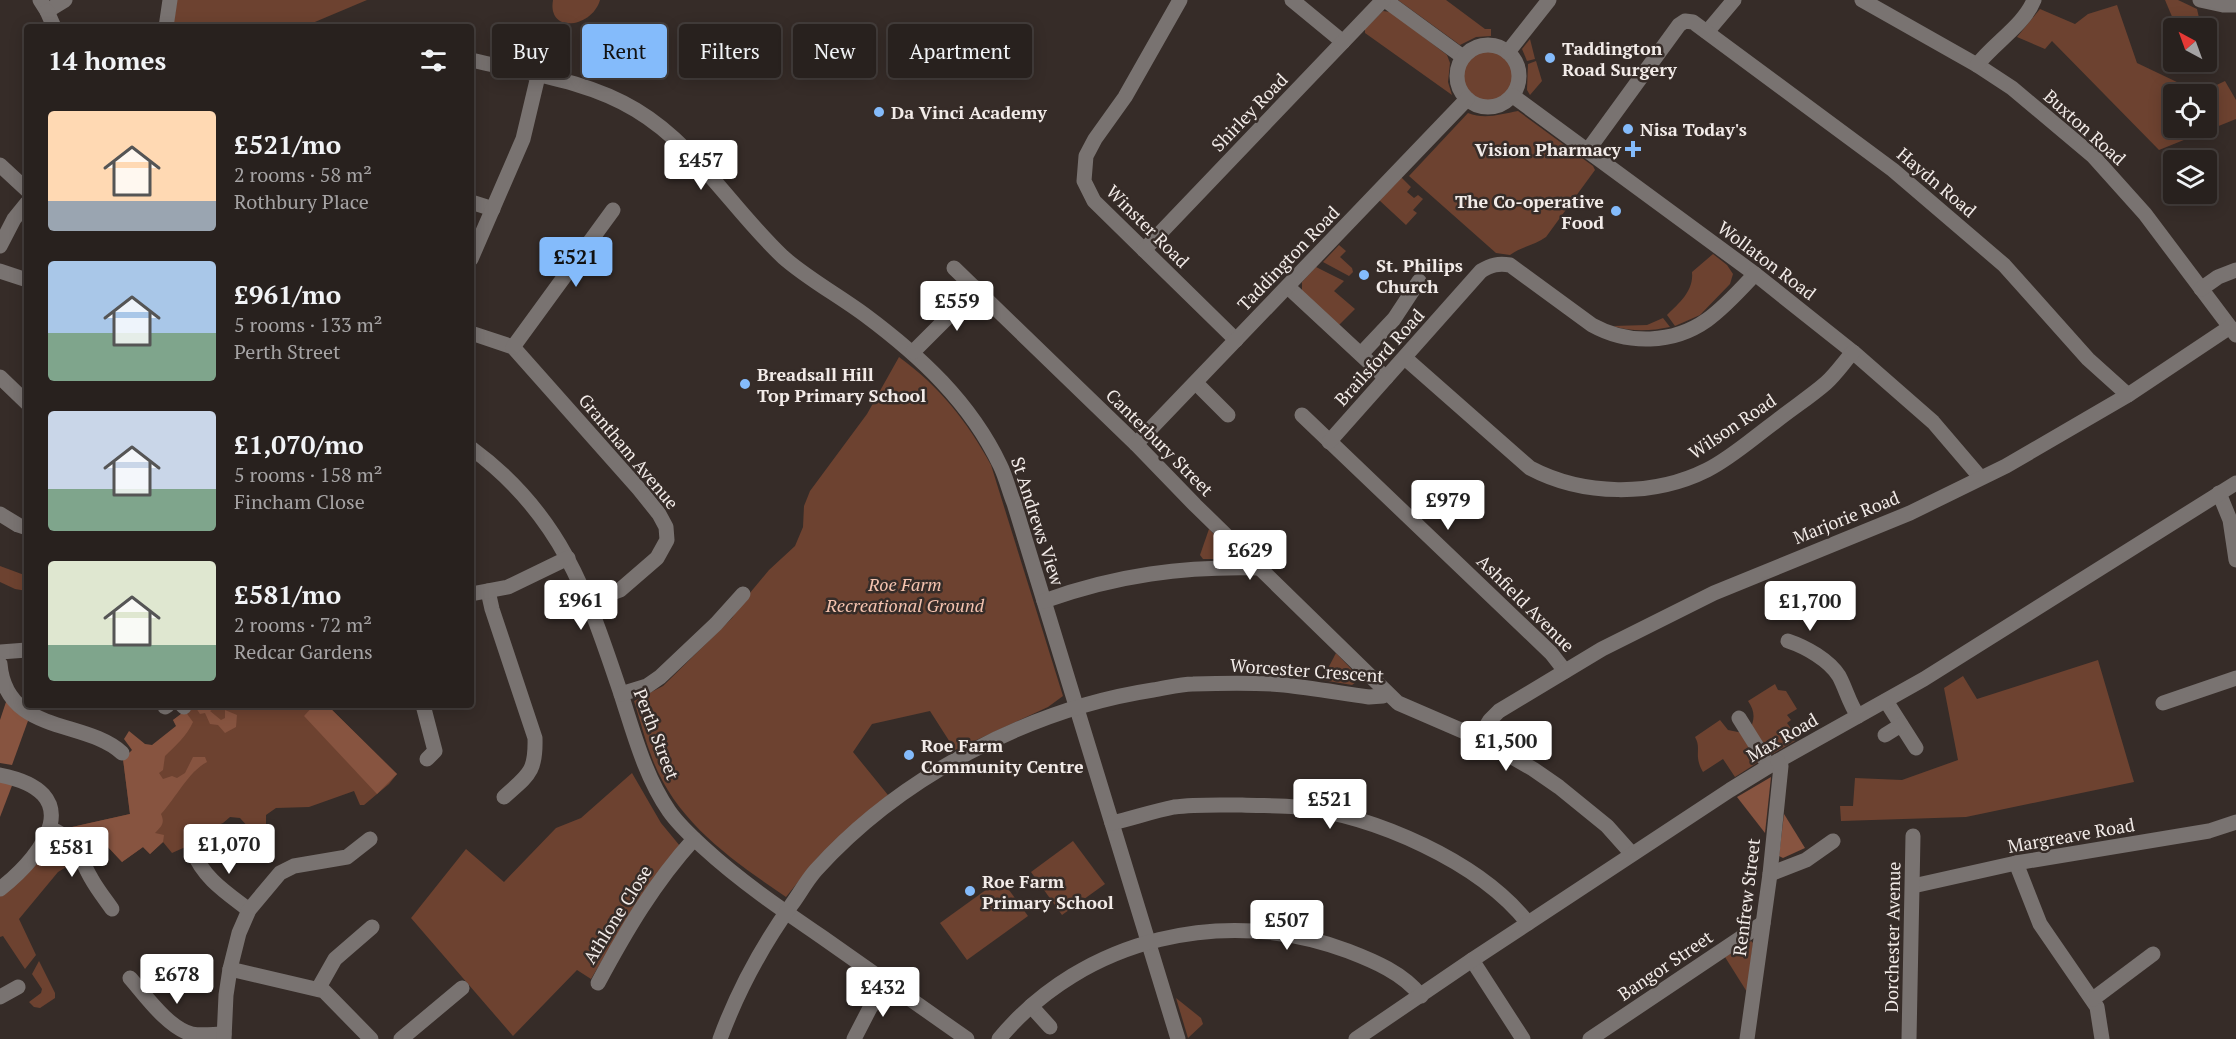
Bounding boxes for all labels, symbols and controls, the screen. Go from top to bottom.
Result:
north arrow [2163,18,2217,72]
map controls [2163,18,2217,204]
chip: Buy [492,24,570,78]
chip: Rent [582,24,667,78]
chip: Filters [679,24,781,78]
chip: New [793,24,876,78]
chip: Apartment [888,24,1032,78]
place label: Taddington Road Surgery [1562,36,1677,81]
text: 14 homes [48,43,166,77]
icon: filters [417,44,450,77]
marker: Taddington Road Surgery [1543,51,1557,65]
street label: Shirley Road [1206,68,1292,156]
street label: Buxton Road [2039,84,2131,170]
button: locate [2163,84,2217,138]
place label: Da Vinci Academy [891,100,1047,124]
marker: Da Vinci Academy [872,105,886,119]
place label: Nisa Today's [1640,117,1747,141]
marker: Nisa Today's [1621,122,1635,136]
text: £521/mo [234,127,341,161]
icon: home [96,135,168,207]
place label: Vision Pharmacy [1475,137,1621,161]
pin: £457 [665,140,737,191]
marker: Vision Pharmacy [1626,142,1640,156]
street label: Haydn Road [1892,142,1982,222]
text: £457 [678,146,724,173]
button: layers [2163,150,2217,204]
text: 2 rooms · 58 m² [234,161,372,188]
street label: Winster Road [1101,179,1195,273]
text: Rothbury Place [234,188,369,215]
place label: The Co-operative Food [1455,189,1604,234]
street label: Taddington Road [1232,200,1344,316]
marker: The Co-operative Food [1609,204,1623,218]
street label: Wollaton Road [1713,215,1821,305]
pin: £521 [540,237,612,288]
text: £521 [553,243,599,270]
place label: St. Philips Church [1376,253,1463,298]
marker: St. Philips Church [1357,268,1371,282]
text: £961/mo [234,277,341,311]
pin: £559 [921,281,993,332]
icon: home [96,285,168,357]
text: £559 [934,287,980,314]
street label: Brailsford Road [1329,303,1429,411]
text: 5 rooms · 133 m² [234,311,382,338]
text: Perth Street [234,338,340,365]
place label: Breadsall Hill Top Primary School [757,362,926,407]
marker: Breadsall Hill Top Primary School [738,377,752,391]
street label: Canterbury Street [1101,383,1219,501]
street label: Grantham Avenue [574,388,684,514]
street label: Wilson Road [1684,388,1780,464]
text: £1,070/mo [234,427,364,461]
icon: home [96,435,168,507]
street label: St Andrews View [1006,454,1070,589]
text: 5 rooms · 158 m² [234,461,382,488]
pin: £979 [1412,480,1484,531]
street label: Marjorie Road [1789,485,1903,549]
text: £979 [1425,486,1471,513]
text: Fincham Close [234,488,365,515]
pin: £629 [1214,530,1286,581]
text: £629 [1227,536,1273,563]
street label: Ashfield Avenue [1472,549,1580,657]
park label: Roe Farm Recreational Ground [825,572,985,617]
text: £581/mo [234,577,341,611]
pin: £961 [545,580,617,631]
pin: £1,700 [1761,581,1859,632]
icon: home [96,585,168,657]
text: £961 [558,586,604,613]
text: £1,700 [1779,587,1841,614]
text: 2 rooms · 72 m² [234,611,372,638]
text: Redcar Gardens [234,638,373,665]
street label: Worcester Crescent [1229,653,1385,687]
street label: Perth Street [629,685,685,783]
street label: Max Road [1742,707,1822,767]
pin: £1,500 [1457,721,1555,772]
text: £1,500 [1475,727,1537,754]
place label: Roe Farm Community Centre [921,733,1084,778]
marker: Roe Farm Community Centre [902,748,916,762]
pin: £521 [1294,779,1366,830]
text: £521 [1307,785,1353,812]
street label: Margreave Road [2006,812,2136,858]
pin: £1,070 [180,824,278,875]
pin: £581 [36,827,108,878]
text: £1,070 [198,830,260,857]
text: £581 [49,833,95,860]
street label: Renfrew Street [1727,836,1765,957]
street label: Athlone Close [577,860,657,968]
street label: Dorchester Avenue [1879,861,1905,1013]
place label: Roe Farm Primary School [982,869,1114,914]
marker: Roe Farm Primary School [963,884,977,898]
pin: £507 [1251,900,1323,951]
text: £507 [1264,906,1310,933]
street label: Bangor Street [1613,924,1717,1006]
pin: £678 [141,954,213,1005]
text: £678 [154,960,200,987]
pin: £432 [847,967,919,1018]
text: £432 [860,973,906,1000]

